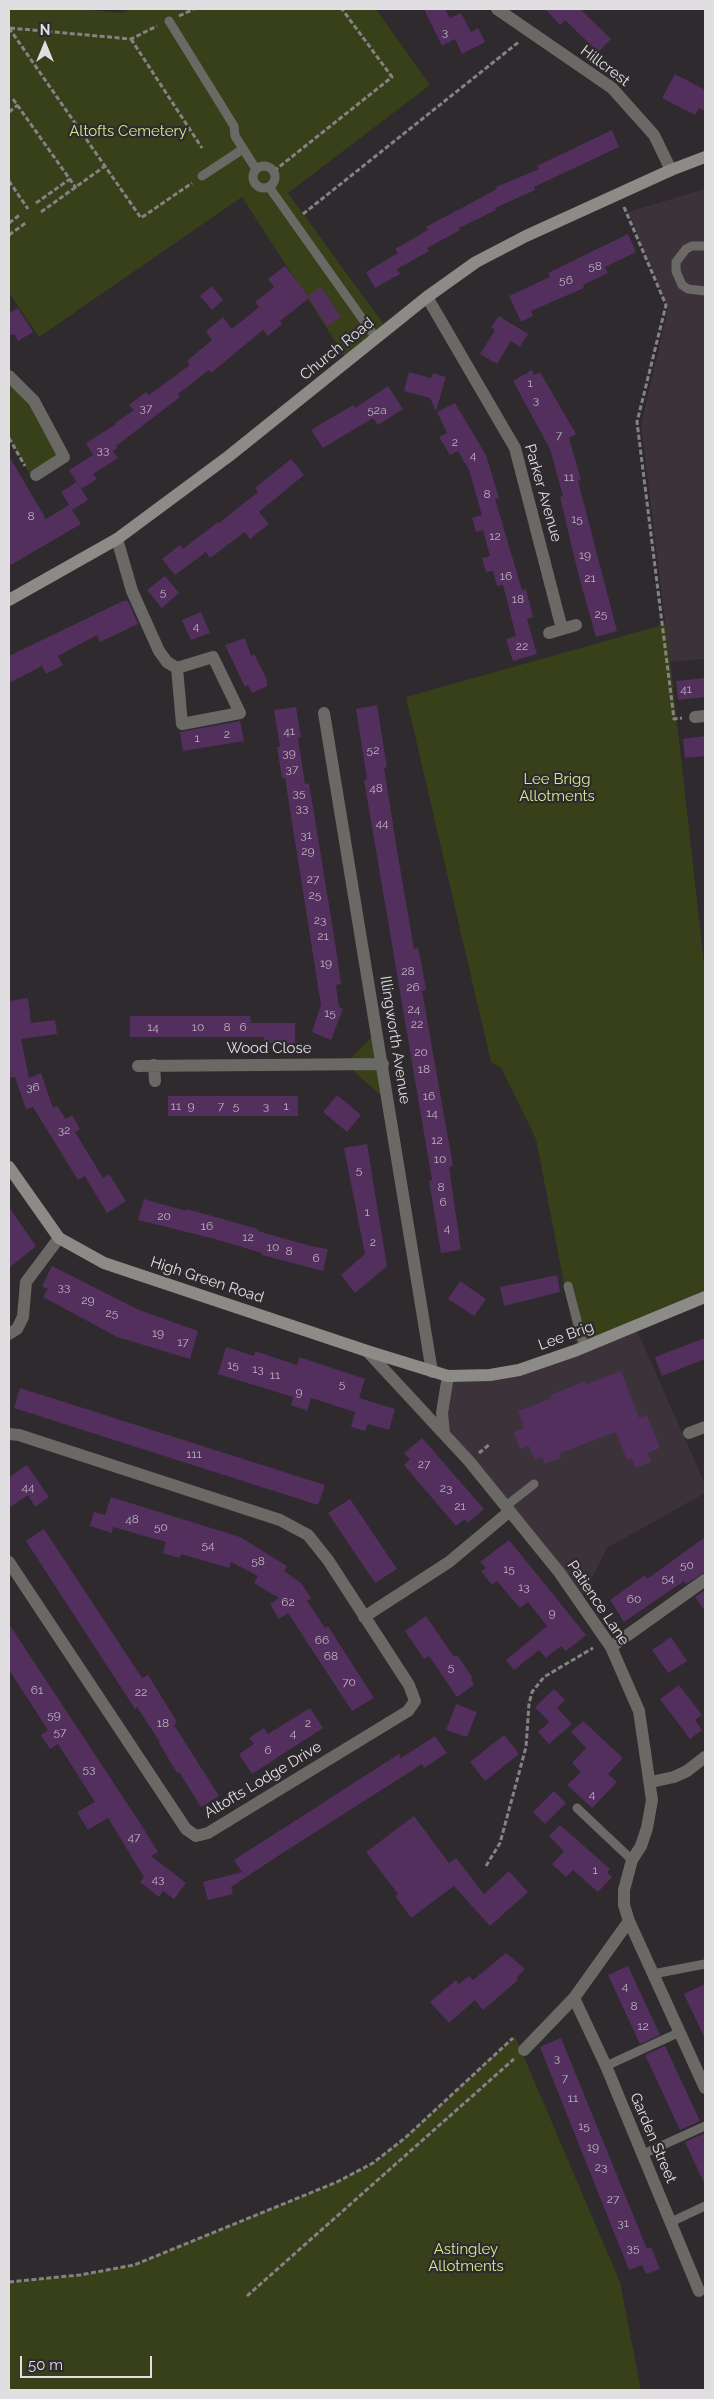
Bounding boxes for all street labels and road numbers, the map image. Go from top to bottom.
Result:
street label: Hillcrest [577,42,633,90]
street label: Church Road [296,314,378,384]
street label: Parker Avenue [520,442,566,544]
street label: Illingworth Avenue [376,975,414,1105]
street label: Wood Close [226,1039,312,1057]
street label: High Green Road [148,1253,266,1307]
street label: Lee Brig [536,1318,596,1354]
street label: Patience Lane [563,1557,633,1649]
street label: Altofts Lodge Drive [201,1738,325,1822]
street label: Garden Street [626,2090,680,2186]

